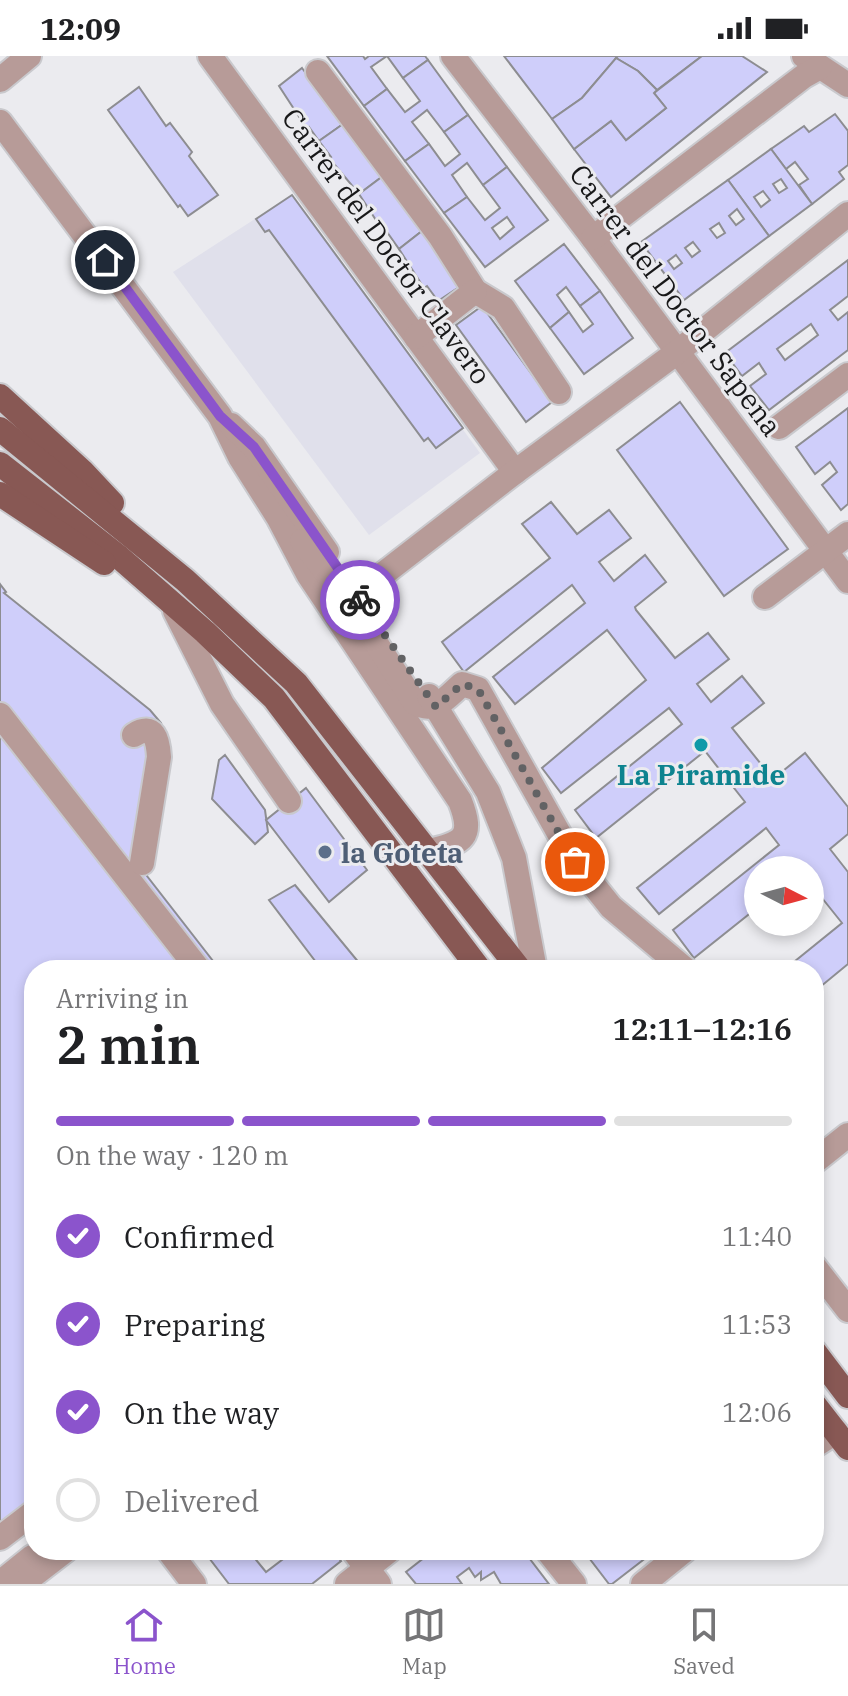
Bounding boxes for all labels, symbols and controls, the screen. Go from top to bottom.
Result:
text: 12:09 [40,9,121,48]
street label: Carrer del Doctor Clavero [274,100,500,392]
street label: Carrer del Doctor Sapena [562,157,790,443]
pin [71,226,139,294]
icon: home [83,238,127,282]
courier [320,560,400,640]
icon: bike [338,578,382,622]
marker: La Piramide [692,736,710,754]
place label: La Piramide [617,756,785,793]
pin [541,828,609,896]
place label: la Goteta [341,834,463,871]
icon: bag [553,840,597,884]
marker: la Goteta [316,843,334,861]
north arrow [744,856,824,936]
map controls [744,856,824,936]
text: Arriving in [56,981,189,1015]
text: 12:11–12:16 [612,1009,792,1048]
text: 2 min [56,1011,201,1078]
text: On the way · 120 m [56,1138,289,1172]
icon: check [56,1214,100,1258]
text: Confirmed [124,1217,275,1256]
text: 11:40 [722,1219,792,1253]
icon: check [56,1302,100,1346]
text: Preparing [124,1305,265,1344]
text: 11:53 [722,1307,792,1341]
icon: check [56,1390,100,1434]
text: On the way [124,1393,279,1432]
text: 12:06 [722,1395,792,1429]
text: Delivered [124,1481,259,1520]
tab: Home [113,1603,176,1680]
tab: Map [402,1603,447,1680]
tab: Saved [673,1603,735,1680]

